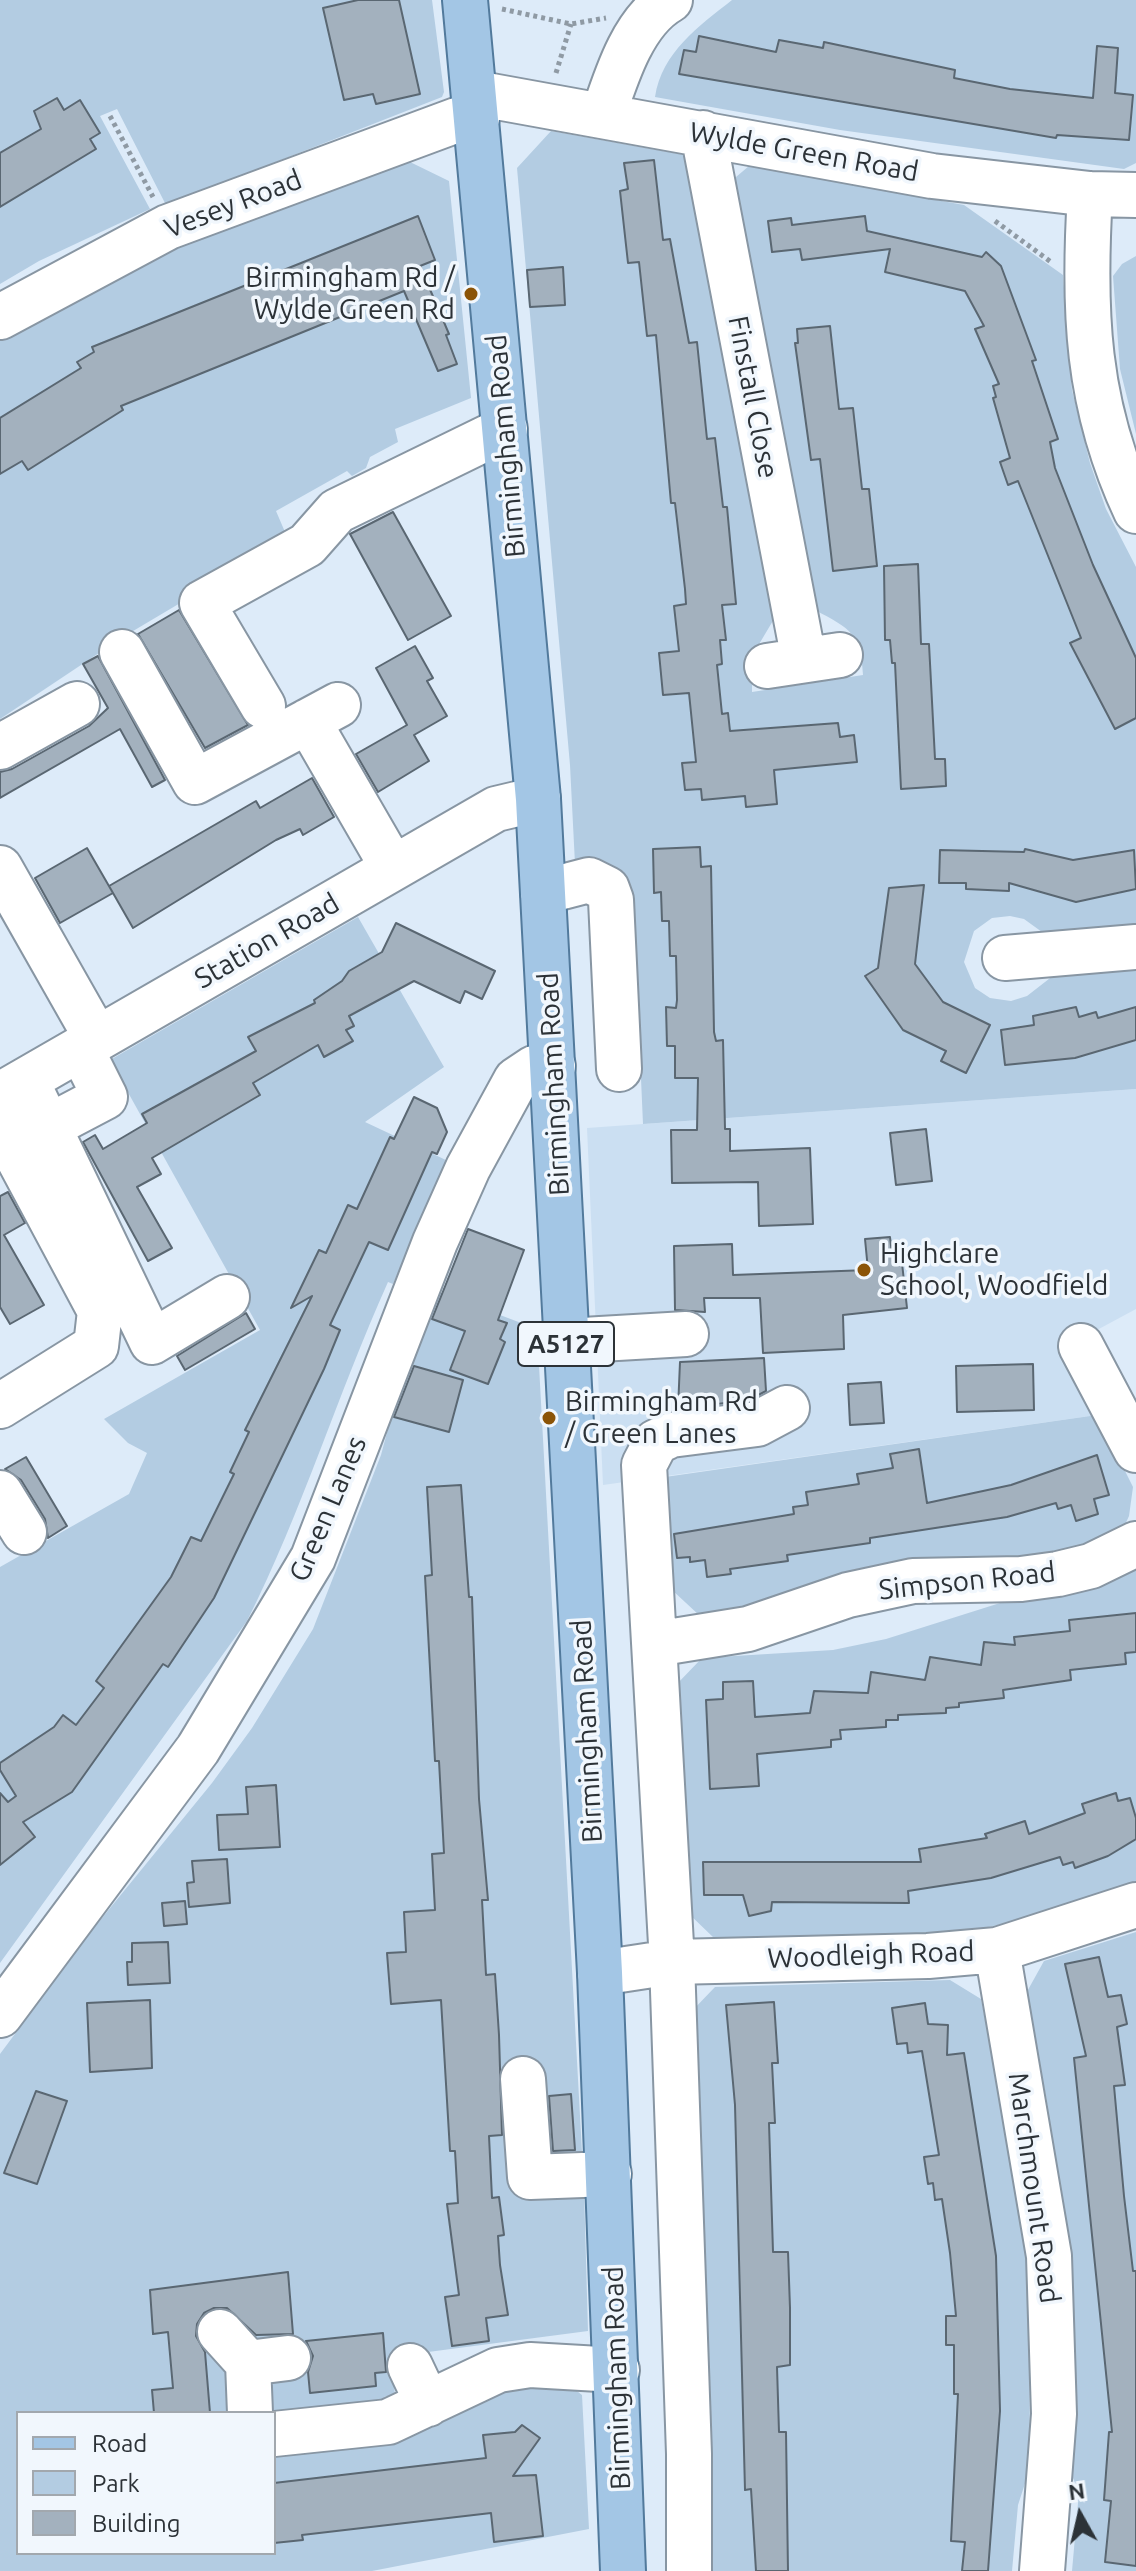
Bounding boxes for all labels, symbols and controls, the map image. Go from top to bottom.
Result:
street label: Wylde Green Road [687,115,921,189]
street label: Vesey Road [160,162,306,246]
place label: Birmingham Rd / Wylde Green Rd [245,261,455,327]
marker: Birmingham Rd / Wylde Green Rd [462,285,480,303]
street label: Finstall Close [721,313,785,481]
street label: Birmingham Road [480,333,532,559]
street label: Station Road [189,886,345,996]
street label: Birmingham Road [531,971,577,1197]
place label: Highclare School, Woodfield [880,1237,1108,1303]
marker: Highclare School, Woodfield [855,1261,873,1279]
road number: A5127 [518,1322,614,1366]
place label: Birmingham Rd / Green Lanes [565,1385,758,1451]
marker: Birmingham Rd / Green Lanes [540,1409,558,1427]
street label: Green Lanes [282,1431,374,1587]
street label: Simpson Road [877,1555,1057,1607]
street label: Birmingham Road [564,1618,610,1844]
street label: Woodleigh Road [767,1935,975,1975]
street label: Marchmount Road [1001,2070,1067,2306]
street label: Birmingham Road [596,2266,638,2490]
legend [16,2411,276,2555]
text: Road [92,2430,147,2457]
text: Park [92,2470,140,2497]
north arrow [1040,2475,1120,2555]
text: N [1067,2477,1086,2504]
text: Building [92,2510,180,2537]

